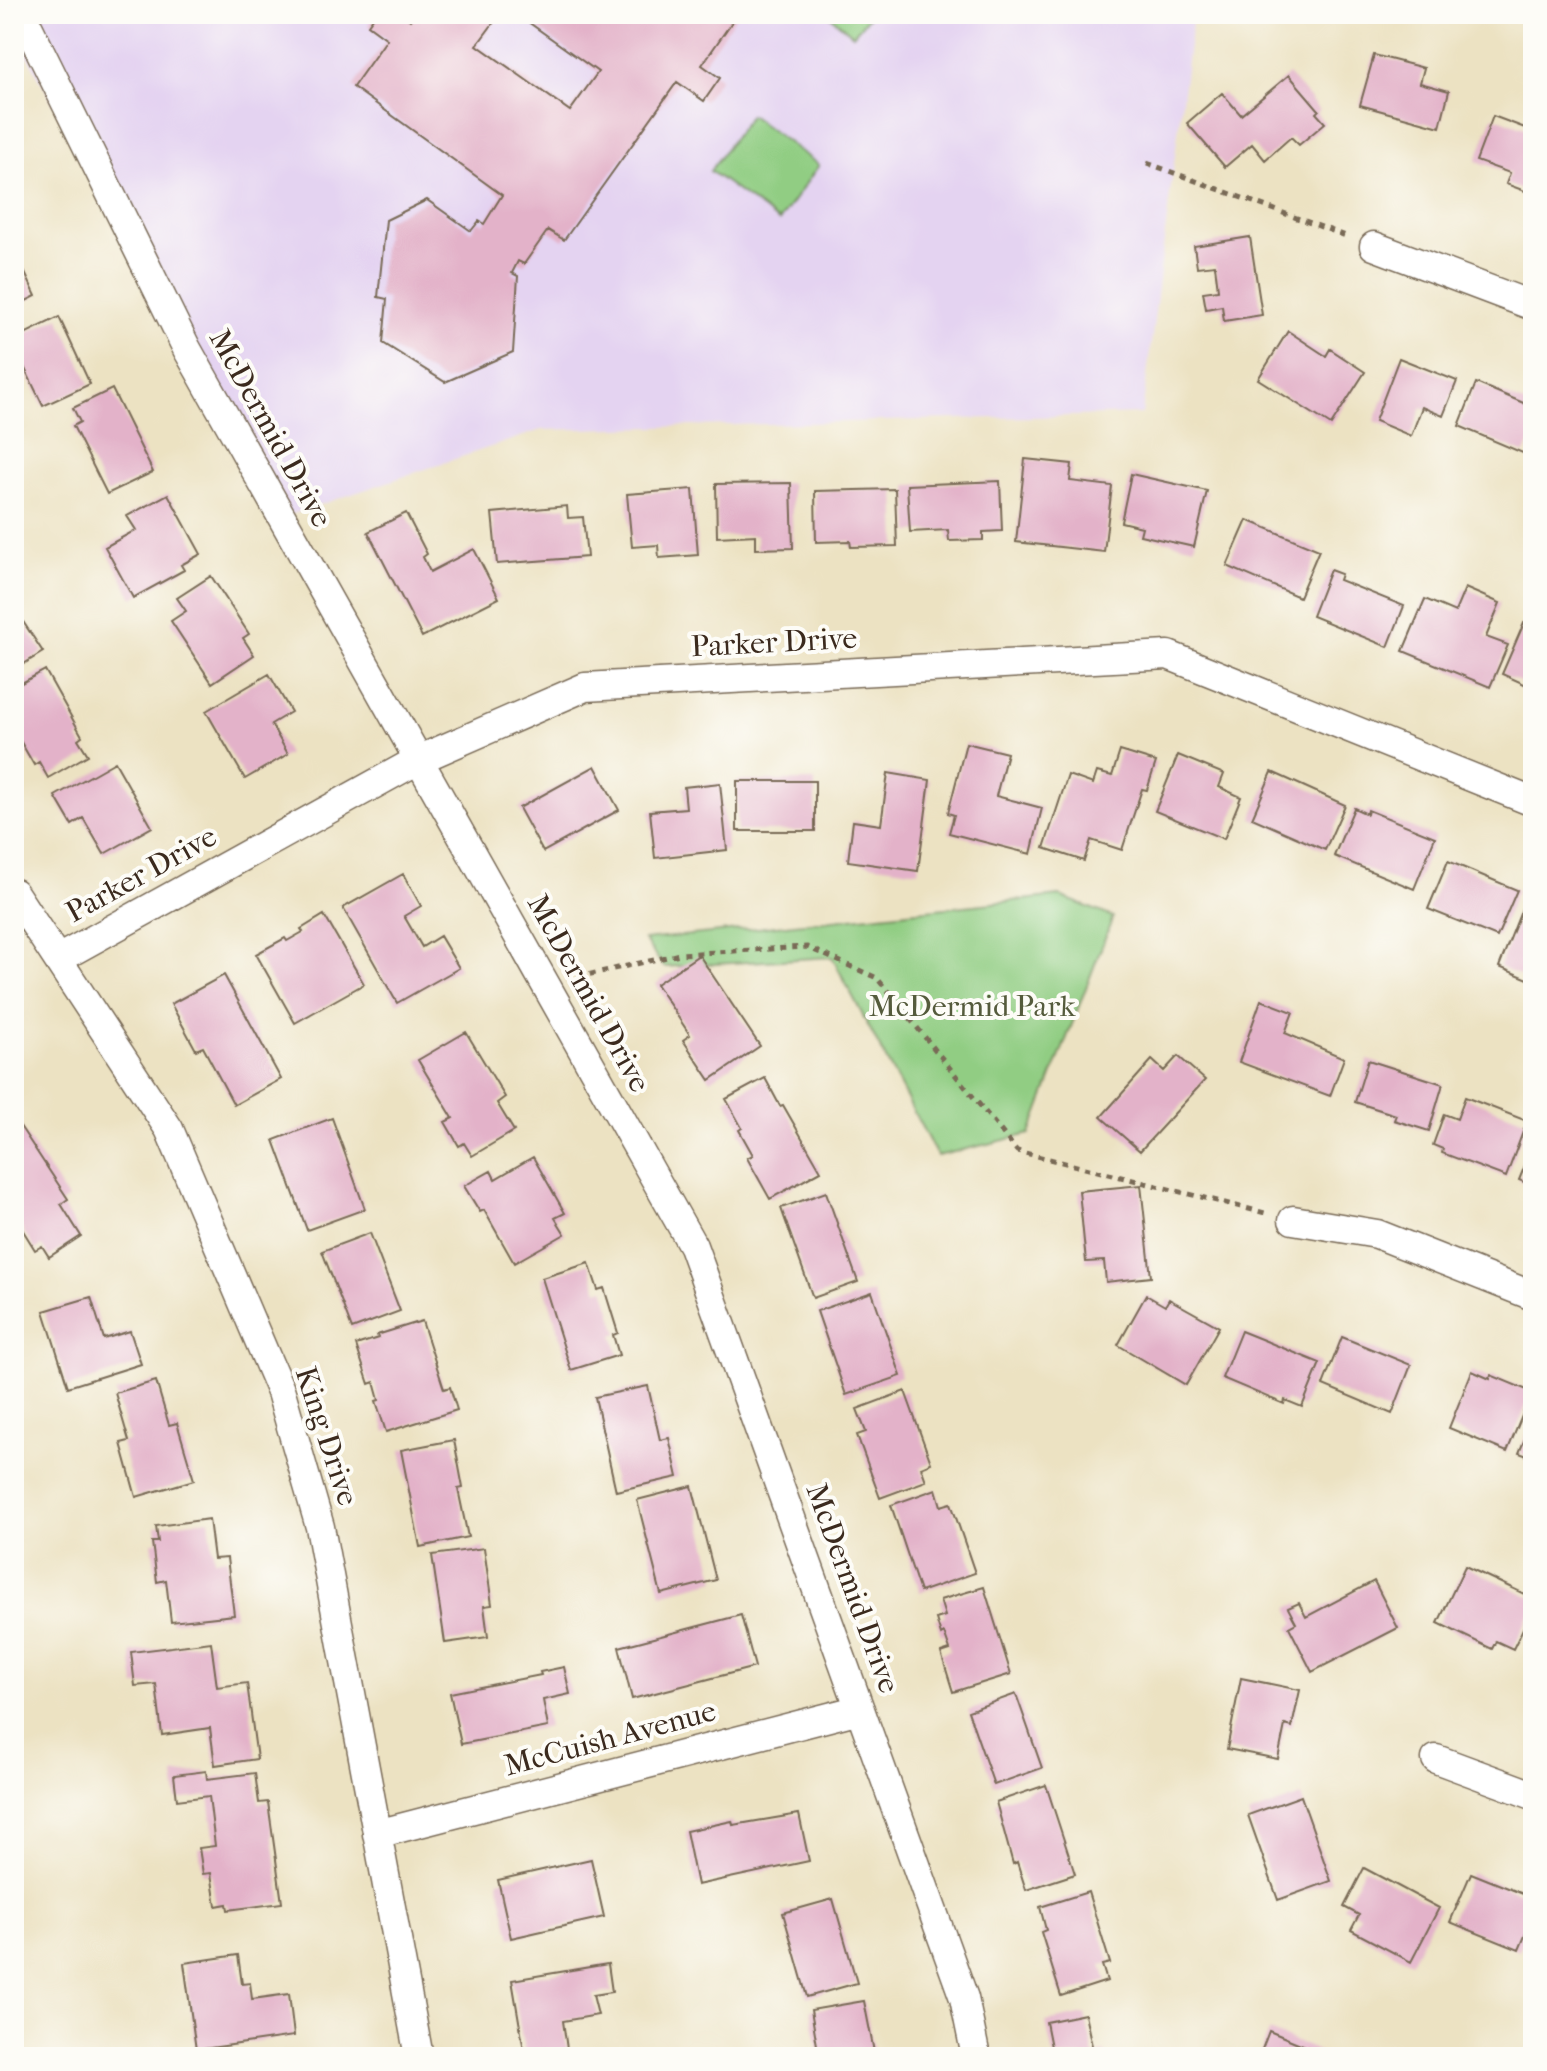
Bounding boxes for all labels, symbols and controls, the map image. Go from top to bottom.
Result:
street label: McDermid Drive [202,323,339,533]
street label: Parker Drive [690,621,858,664]
street label: Parker Drive [60,819,223,930]
street label: McDermid Drive [520,888,657,1098]
park label: McDermid Park [869,989,1076,1024]
street label: King Drive [288,1362,365,1510]
street label: McDermid Drive [798,1479,907,1698]
street label: McCuish Avenue [501,1693,720,1784]

